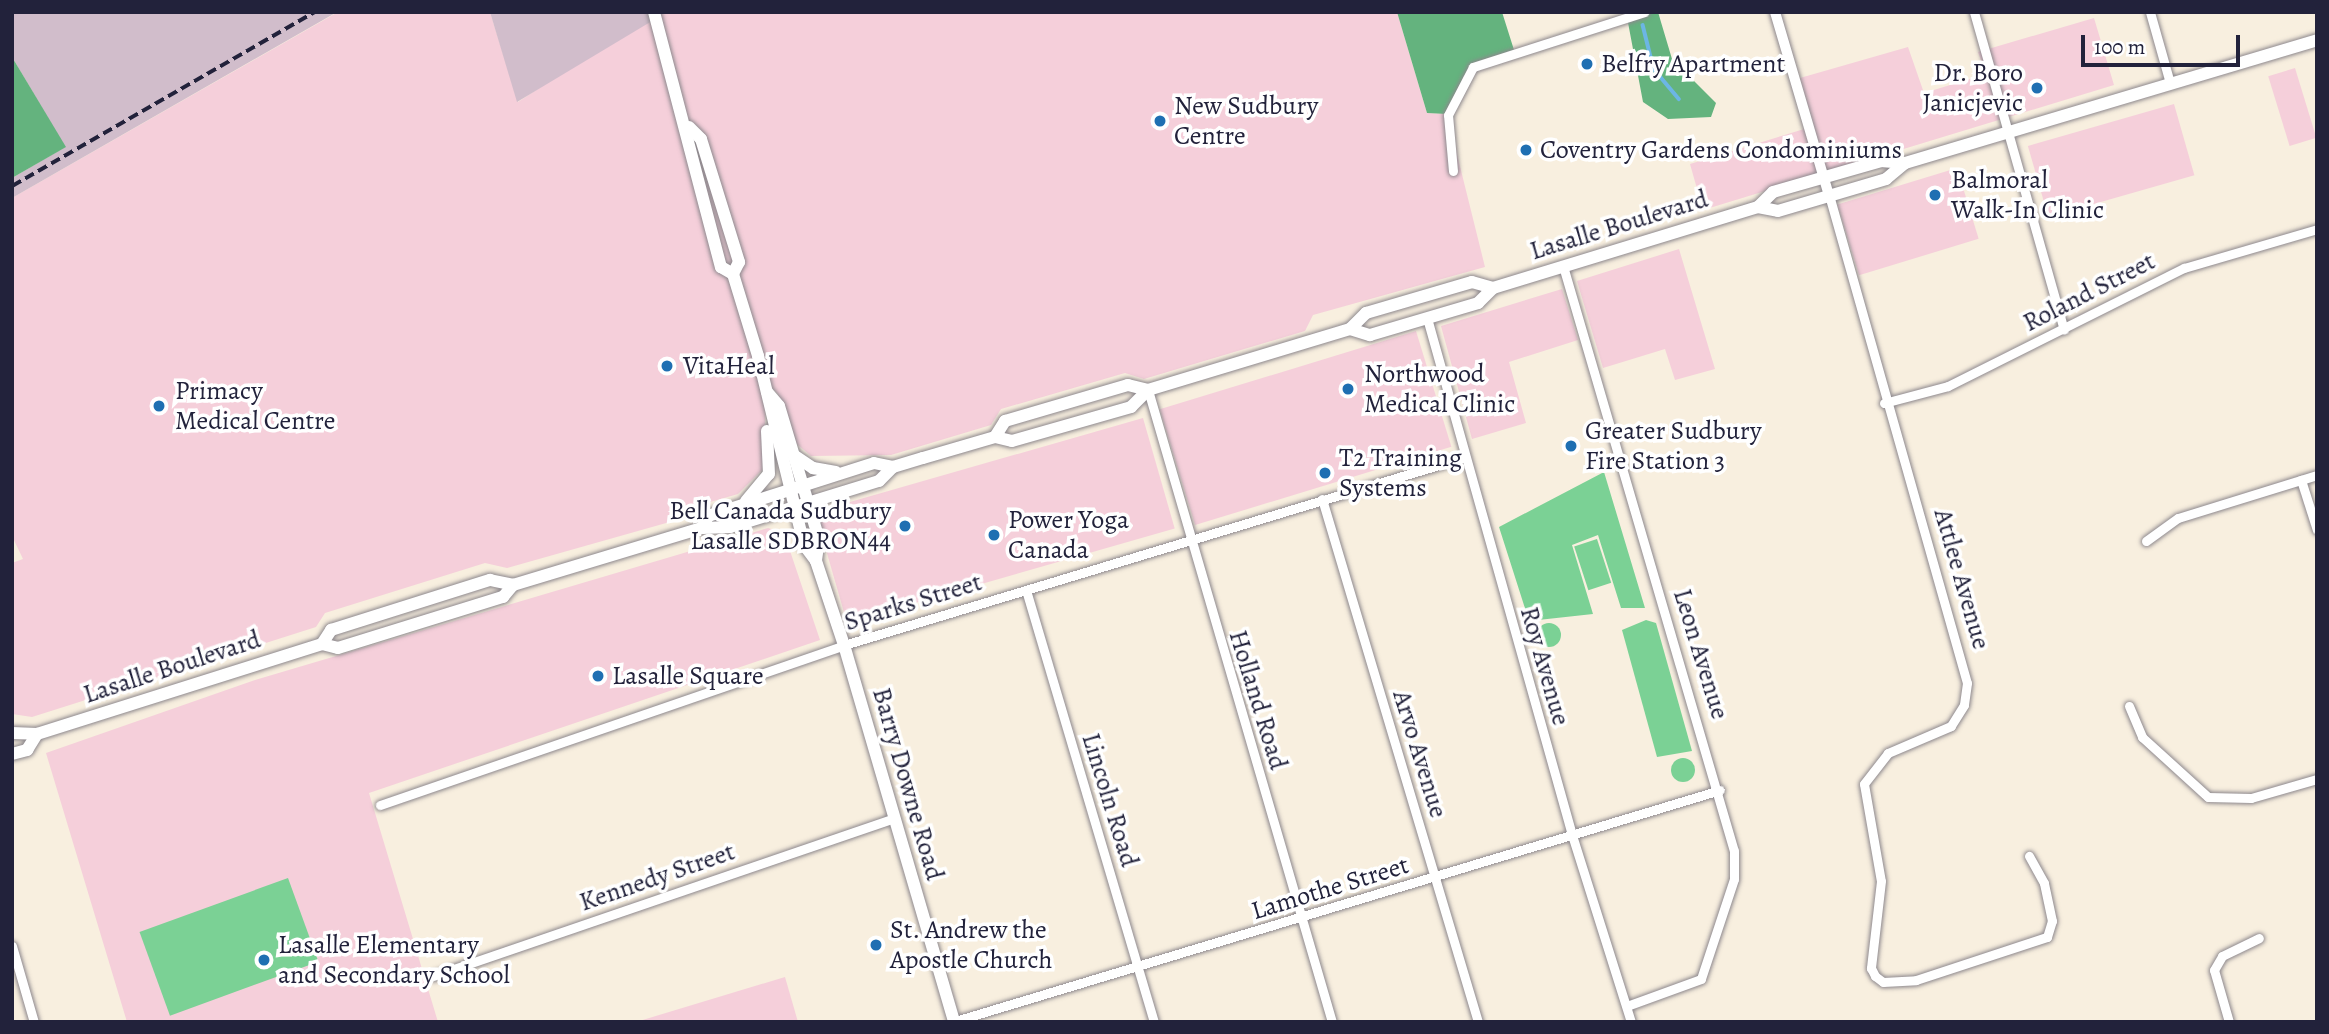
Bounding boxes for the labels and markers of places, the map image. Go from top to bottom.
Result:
place label: Belfry Apartment [1601,48,1785,80]
marker: Belfry Apartment [1579,56,1595,72]
place label: Dr. Boro Janicjevic [1922,57,2023,119]
marker: Dr. Boro Janicjevic [2029,80,2045,96]
place label: New Sudbury Centre [1174,90,1318,152]
marker: New Sudbury Centre [1152,113,1168,129]
place label: Coventry Gardens Condominiums [1540,134,1902,166]
marker: Coventry Gardens Condominiums [1518,142,1534,158]
place label: Balmoral Walk-In Clinic [1951,164,2104,226]
marker: Balmoral Walk-In Clinic [1925,185,1945,205]
place label: VitaHeal [683,350,775,382]
marker: VitaHeal [657,356,677,376]
place label: Northwood Medical Clinic [1364,358,1515,420]
place label: Primacy Medical Centre [175,375,335,436]
marker: Northwood Medical Clinic [1338,379,1358,399]
marker: Primacy Medical Centre [149,396,169,416]
place label: Greater Sudbury Fire Station 3 [1585,415,1762,476]
marker: Greater Sudbury Fire Station 3 [1563,438,1579,454]
place label: T2 Training Systems [1339,442,1462,504]
marker: T2 Training Systems [1317,465,1333,481]
place label: Bell Canada Sudbury Lasalle SDBRON44 [669,495,891,556]
place label: Power Yoga Canada [1008,504,1129,566]
marker: Bell Canada Sudbury Lasalle SDBRON44 [897,518,913,534]
marker: Power Yoga Canada [986,527,1002,543]
place label: Lasalle Square [612,660,764,692]
marker: Lasalle Square [590,668,606,684]
place label: St. Andrew the Apostle Church [890,914,1052,976]
place label: Lasalle Elementary and Secondary School [278,929,510,990]
marker: St. Andrew the Apostle Church [868,937,884,953]
marker: Lasalle Elementary and Secondary School [256,952,272,968]

